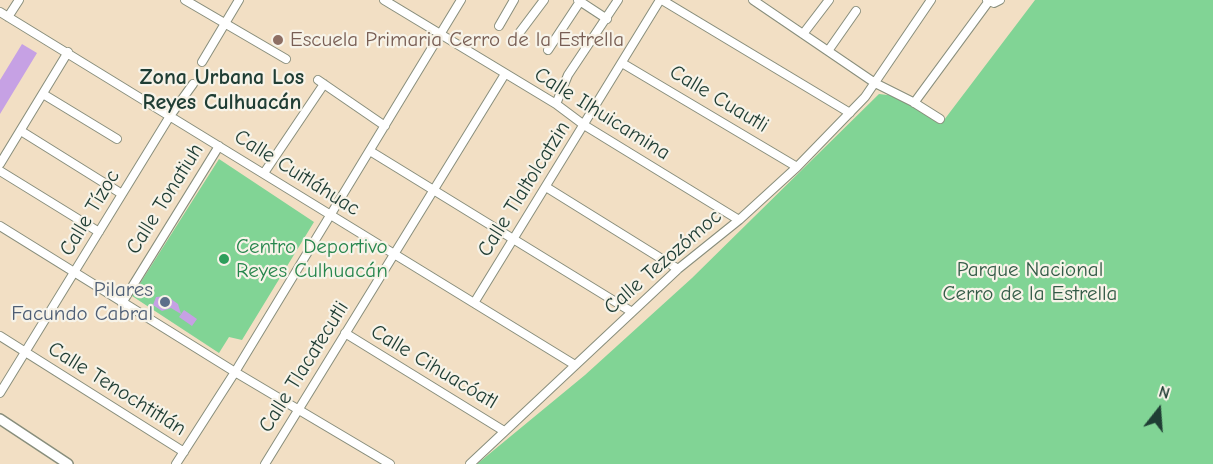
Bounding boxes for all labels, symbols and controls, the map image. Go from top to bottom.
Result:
place label: Escuela Primaria Cerro de la Estrella [290,27,624,53]
marker: Escuela Primaria Cerro de la Estrella [271,33,285,47]
street label: Calle Cuautli [665,60,773,138]
street label: Calle Ilhuicamina [529,62,675,166]
district label: Zona Urbana Los Reyes Culhuacán [140,65,304,116]
street label: Calle Tlaltolcatzin [472,117,576,261]
street label: Calle Cuitláhuac [230,124,364,222]
street label: Calle Tonatiuh [121,139,209,259]
street label: Calle Tízoc [54,165,126,261]
street label: Calle Tezozómoc [599,204,727,320]
place label: Centro Deportivo Reyes Culhuacán [236,234,388,284]
marker: Centro Deportivo Reyes Culhuacán [217,252,231,266]
park label: Parque Nacional Cerro de la Estrella [943,257,1117,307]
place label: Pilares Facundo Cabral [11,277,153,327]
marker: Pilares Facundo Cabral [158,295,172,309]
street label: Calle Tlacatecutli [254,297,354,437]
street label: Calle Cihuacóatl [366,319,502,415]
street label: Calle Tenochtitlán [43,336,191,442]
north arrow [1129,380,1189,440]
text: N [1157,383,1172,403]

